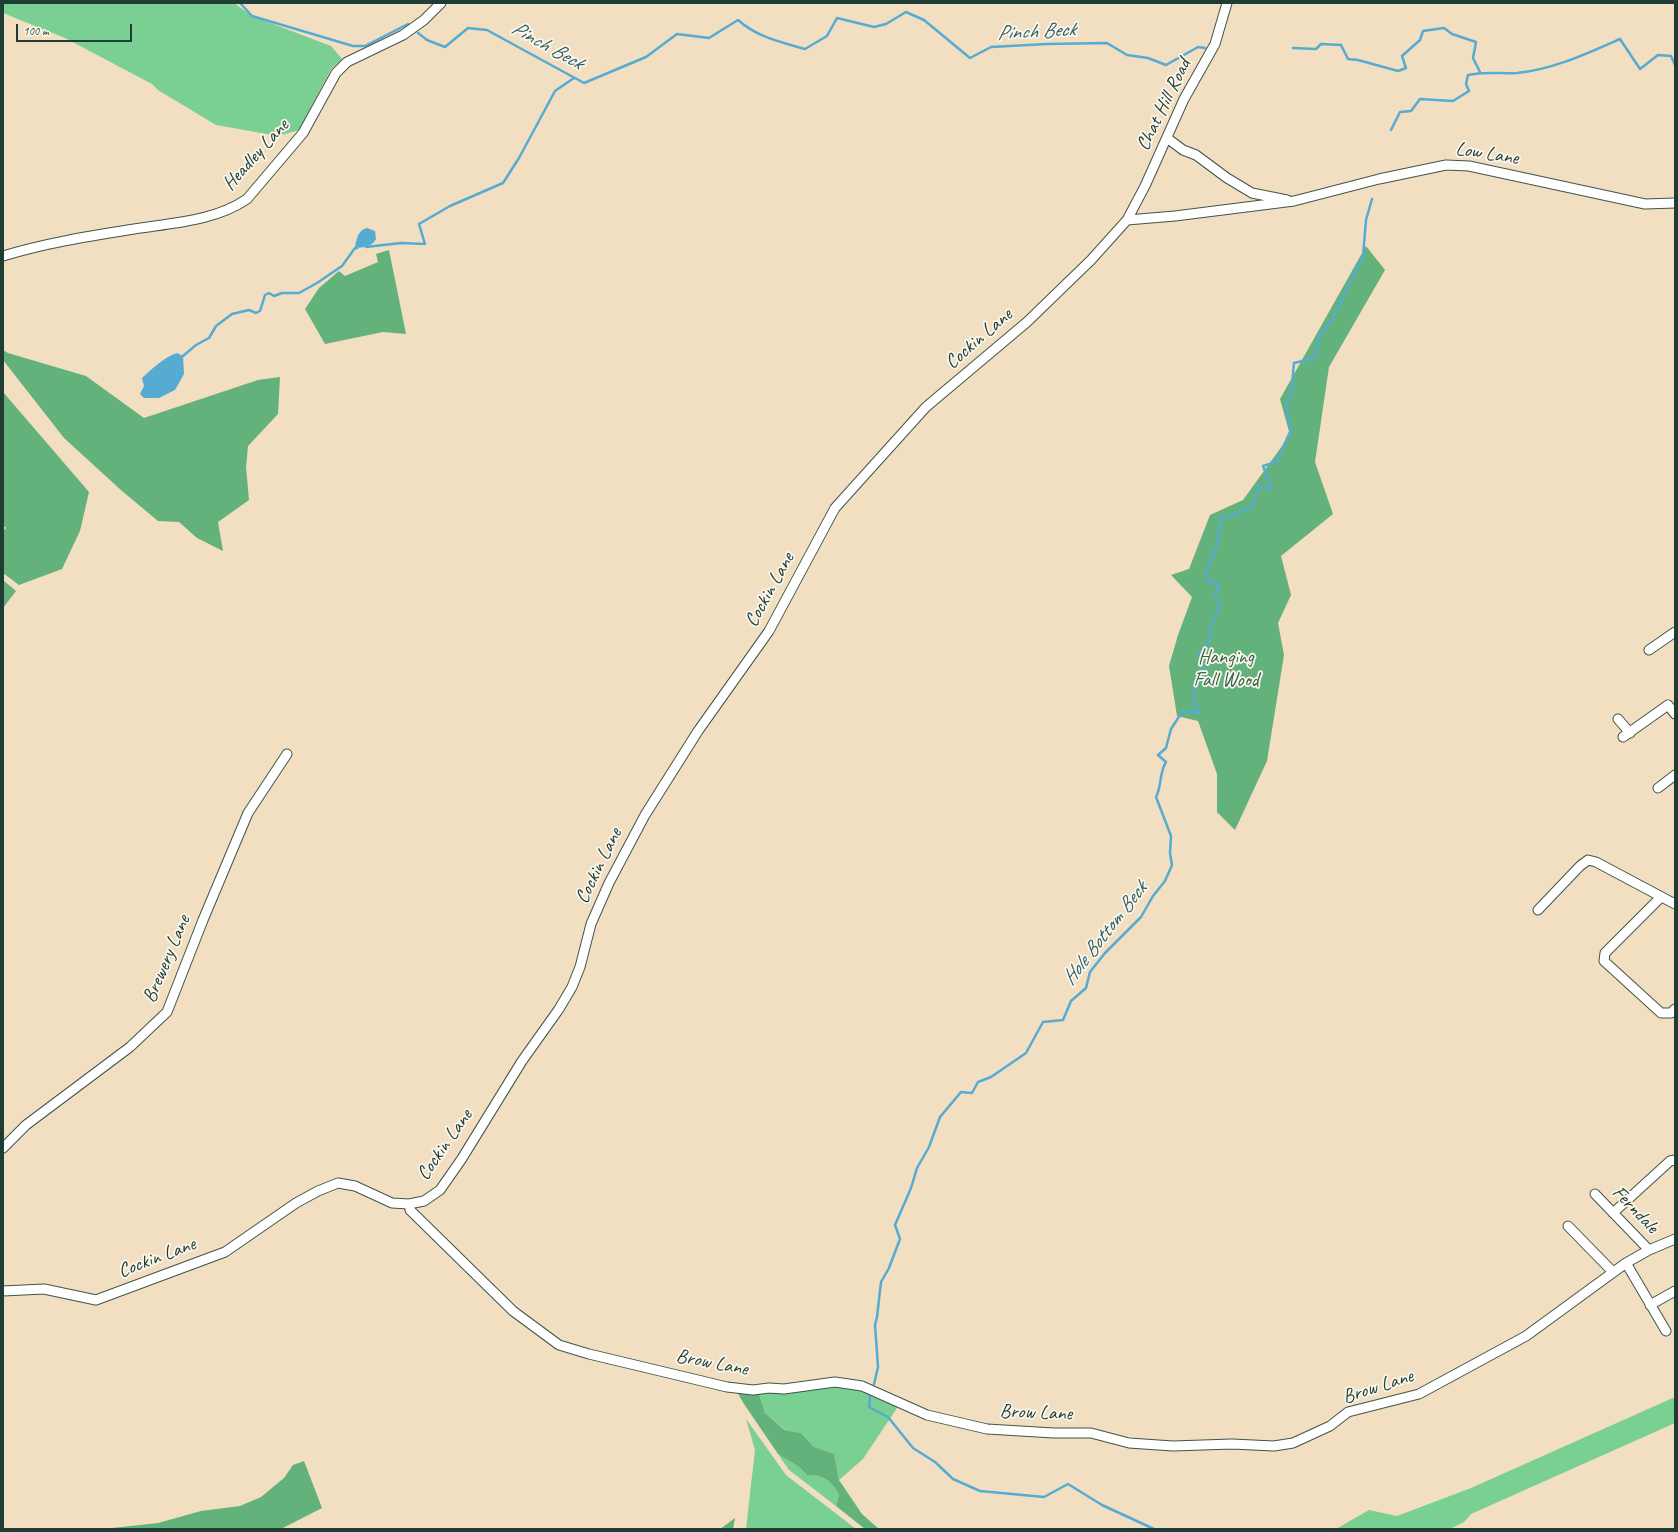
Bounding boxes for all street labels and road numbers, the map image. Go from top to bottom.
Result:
street label: Chat Hill Road [1131,55,1197,155]
street label: Headley Lane [218,114,294,196]
street label: Low Lane [1454,137,1520,171]
street label: Cockin Lane [940,303,1018,375]
street label: Cockin Lane [740,549,800,631]
street label: Cockin Lane [570,824,628,908]
street label: Brewery Lane [138,912,196,1006]
street label: Cockin Lane [412,1105,478,1185]
street label: Ferndale [1606,1181,1664,1239]
street label: Cockin Lane [115,1232,199,1284]
street label: Brow Lane [674,1344,750,1382]
street label: Brow Lane [1340,1364,1416,1410]
street label: Brow Lane [999,1400,1073,1426]

